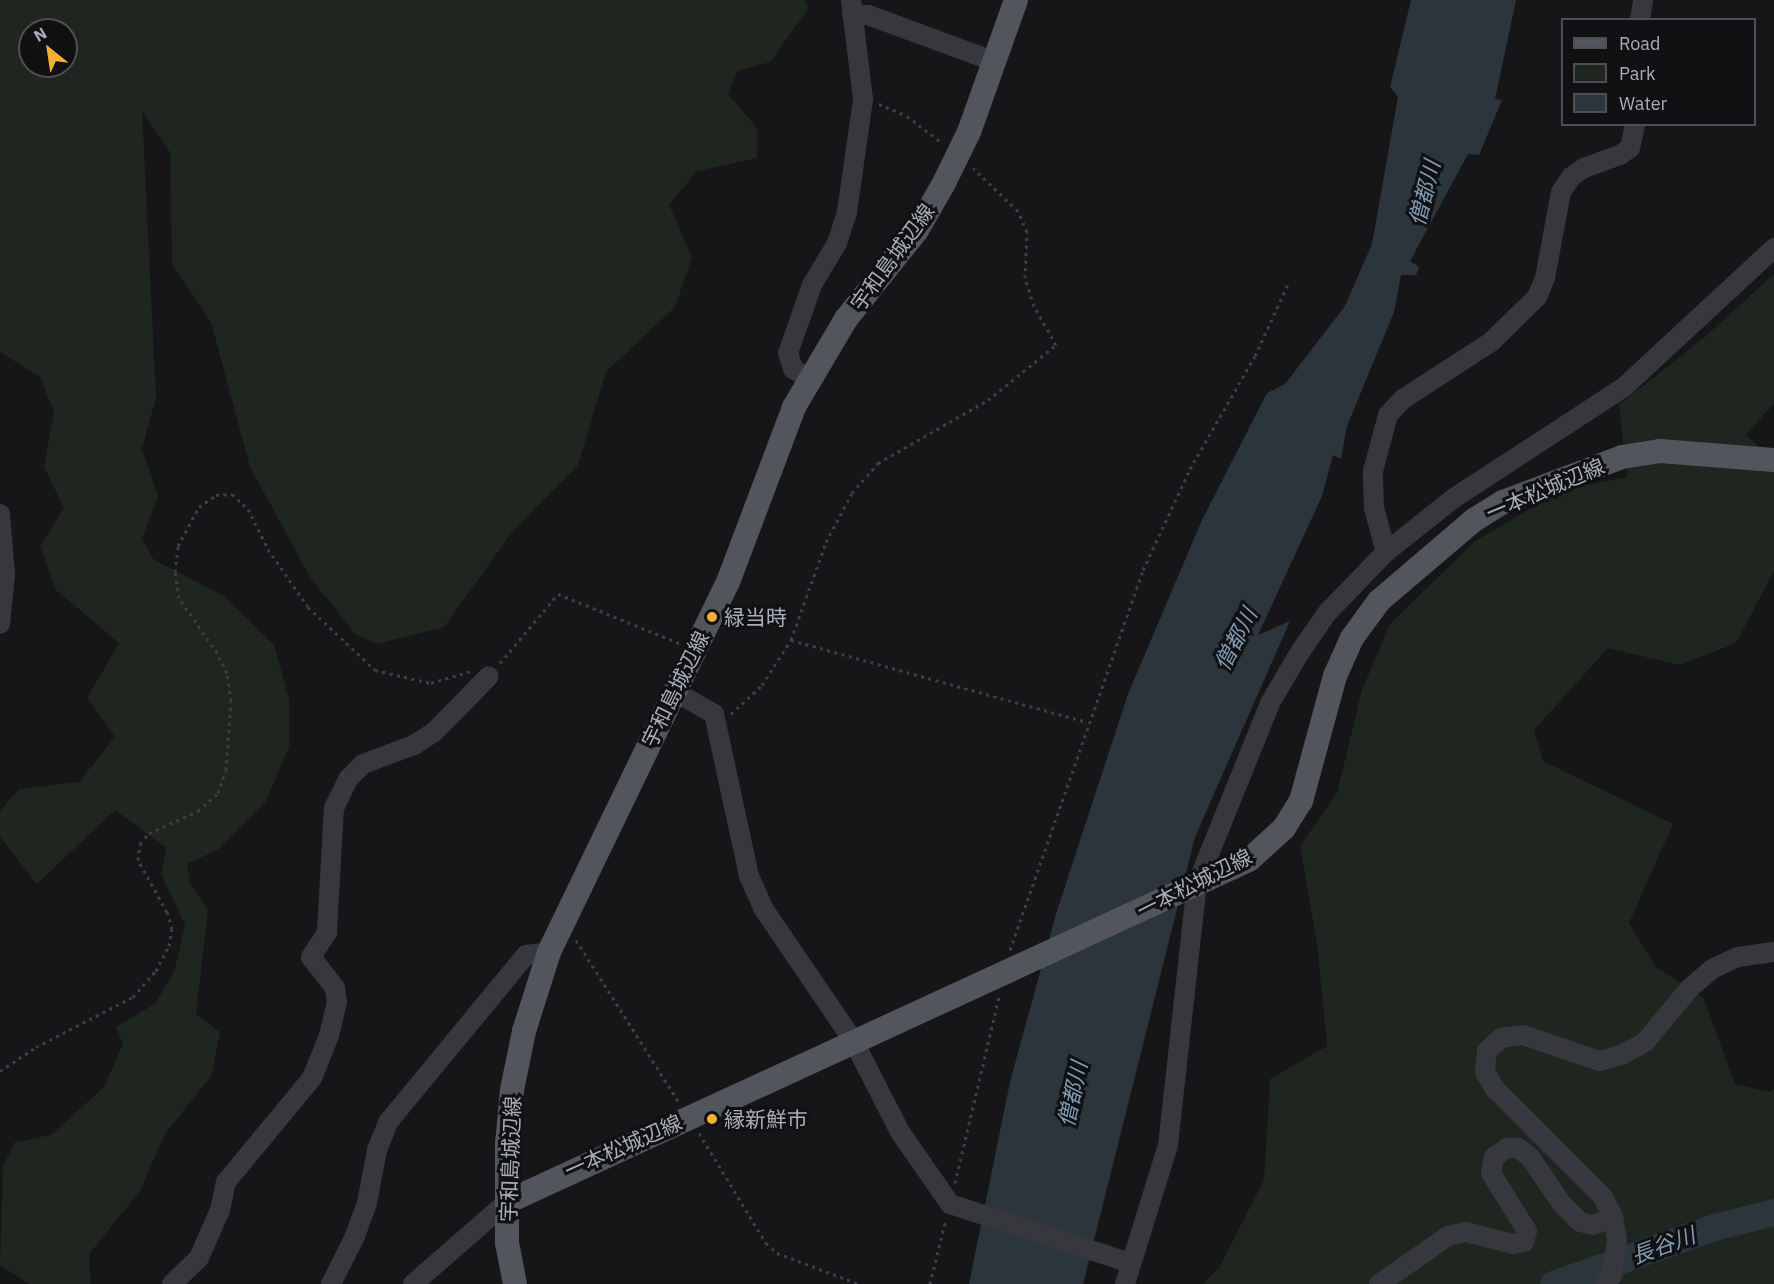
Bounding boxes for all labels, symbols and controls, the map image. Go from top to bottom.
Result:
north arrow [18,18,78,78]
legend [1561,18,1756,126]
text: N [30,23,50,46]
text: Road [1619,32,1660,55]
text: Park [1619,62,1655,85]
text: Water [1619,92,1667,115]
water label: 僧都川 [1403,158,1445,228]
street label: 宇和島城辺線 [845,199,939,315]
street label: 一本松城辺線 [1482,453,1608,525]
place label: 緑当時 [724,604,787,630]
water label: 僧都川 [1208,604,1262,674]
marker: 緑当時 [705,610,719,624]
street label: 宇和島城辺線 [636,627,714,751]
street label: 一本松城辺線 [1132,843,1256,923]
water label: 僧都川 [1052,1059,1092,1129]
street label: 宇和島城辺線 [495,1096,525,1222]
place label: 縁新鮮市 [724,1106,808,1132]
street label: 一本松城辺線 [560,1109,686,1183]
marker: 縁新鮮市 [705,1112,719,1126]
water label: 長谷川 [1627,1221,1699,1269]

